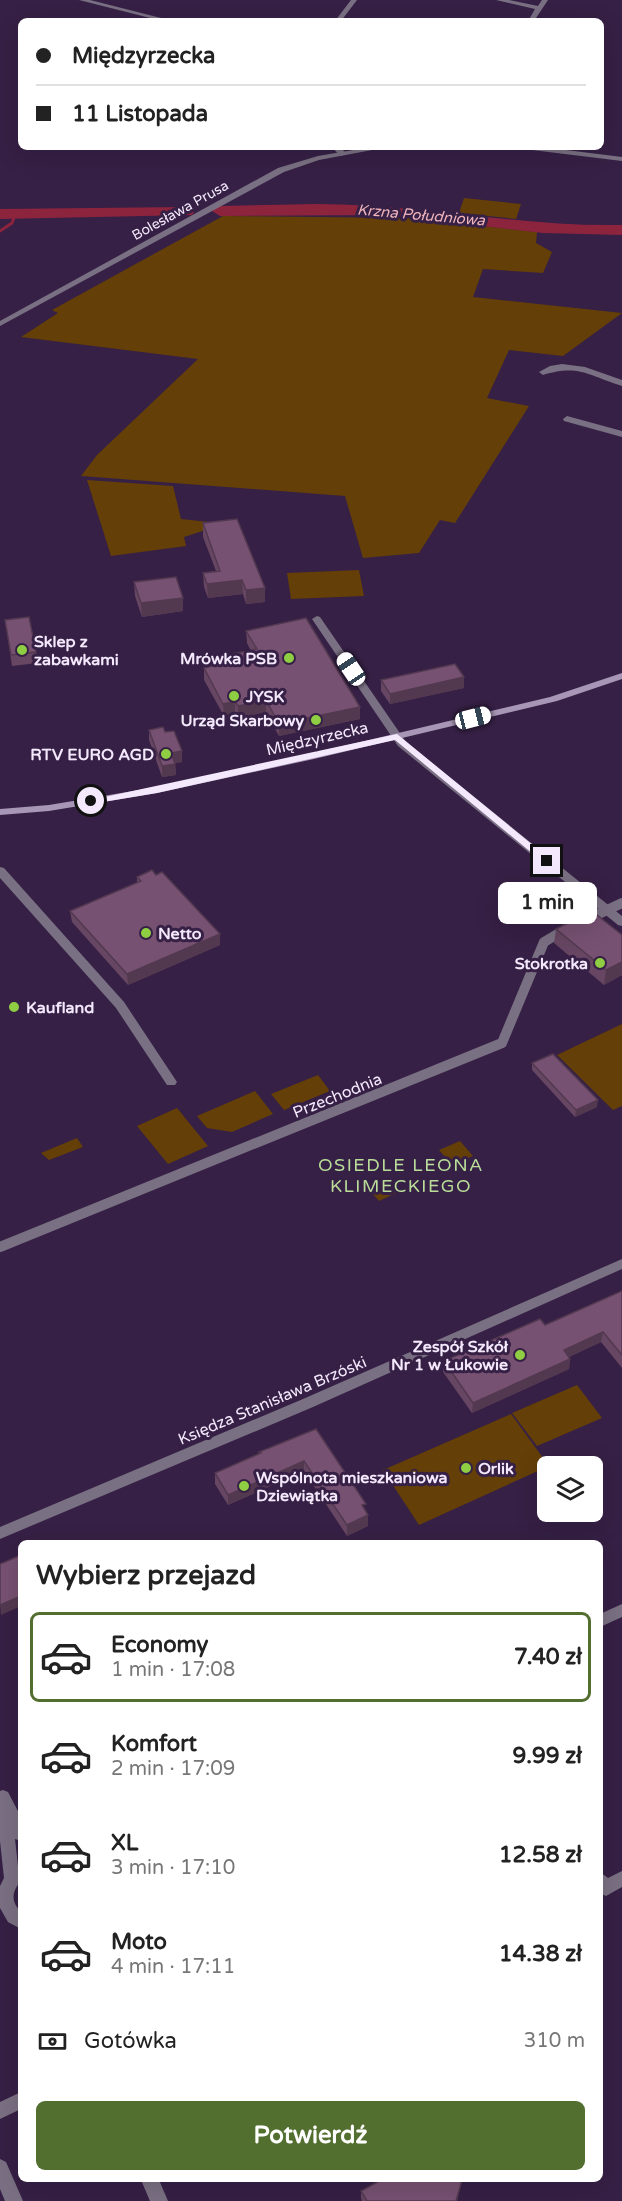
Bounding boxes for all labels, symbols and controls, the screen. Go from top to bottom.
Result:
text: Międzyrzecka [72,43,215,69]
text: 11 Listopada [72,101,208,127]
street label: Bolesława Prusa [129,177,232,244]
water label: Krzna Południowa [356,200,486,230]
place label: Sklep z zabawkami [34,632,119,670]
marker: Sklep z zabawkami [15,643,29,657]
place label: Mrówka PSB [180,649,277,669]
car [333,649,369,689]
marker: Mrówka PSB [282,651,296,665]
place label: JYSK [245,687,284,707]
marker: JYSK [227,689,241,703]
car [453,705,493,731]
place label: Urząd Skarbowy [181,711,304,731]
marker: Urząd Skarbowy [309,713,323,727]
street label: Międzyrzecka [264,718,370,760]
place label: RTV EURO AGD [30,745,154,765]
marker: RTV EURO AGD [159,747,173,761]
route start [77,787,104,814]
route end [533,847,560,874]
callout: 1 min [498,882,596,924]
text: 1 min [521,891,574,915]
place label: Netto [158,924,202,944]
marker: Netto [139,926,153,940]
place label: Stokrotka [515,954,588,974]
marker: Stokrotka [593,956,607,970]
place label: Kaufland [26,998,94,1018]
marker: Kaufland [7,1000,21,1014]
street label: Przechodnia [290,1069,385,1123]
district label: OSIEDLE LEONA KLIMECKIEGO [318,1154,484,1197]
place label: Zespół Szkół Nr 1 w Łukowie [391,1337,509,1375]
marker: Zespół Szkół Nr 1 w Łukowie [513,1348,527,1362]
street label: Księdza Stanisława Brzóski [175,1352,370,1450]
map controls [537,1456,603,1522]
button: layers [537,1456,603,1522]
place label: Orlik [478,1459,514,1479]
marker: Orlik [459,1461,473,1475]
place label: Wspólnota mieszkaniowa Dziewiątka [256,1468,448,1506]
marker: Wspólnota mieszkaniowa Dziewiątka [237,1479,251,1493]
text: Wybierz przejazd [36,1559,256,1592]
icon: car [39,1630,93,1684]
text: Economy [111,1632,208,1658]
text: 7.40 zł [514,1644,582,1670]
text: 1 min · 17:08 [111,1658,235,1682]
icon: car [39,1729,93,1783]
text: Komfort [111,1731,197,1757]
text: 9.99 zł [512,1743,582,1769]
text: 2 min · 17:09 [111,1757,235,1781]
icon: car [39,1828,93,1882]
text: XL [111,1830,138,1856]
text: 12.58 zł [499,1842,582,1868]
text: 3 min · 17:10 [111,1856,235,1880]
icon: car [39,1927,93,1981]
text: Moto [111,1929,167,1955]
text: 14.38 zł [499,1941,582,1967]
text: 4 min · 17:11 [111,1955,235,1979]
icon: cash [36,2025,69,2058]
text: Gotówka [84,2028,177,2054]
text: 310 m [524,2029,585,2053]
button: Potwierdź [36,2101,585,2170]

